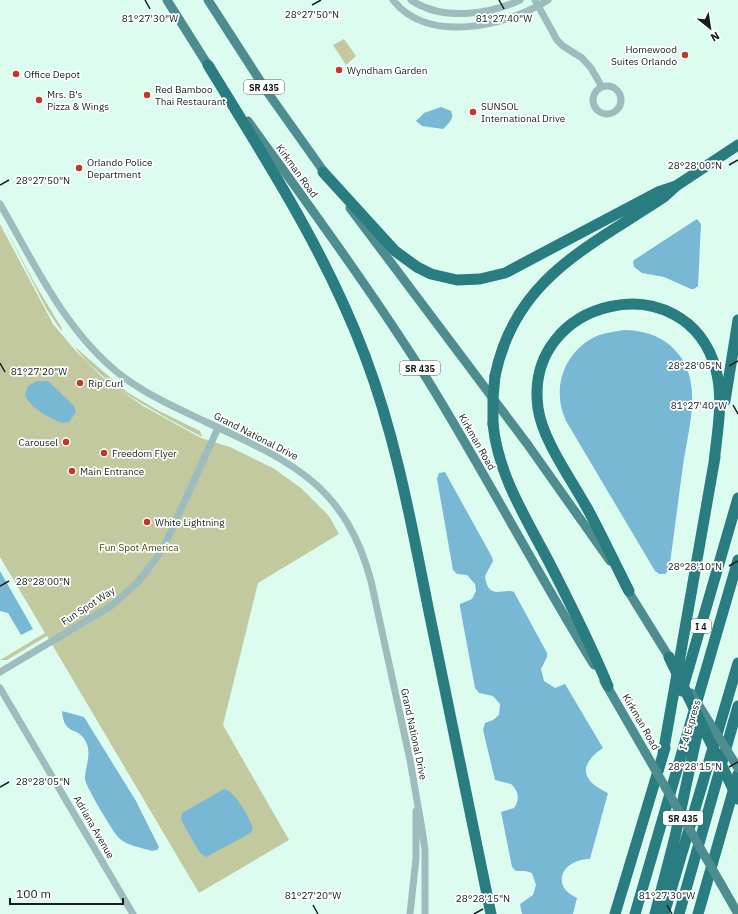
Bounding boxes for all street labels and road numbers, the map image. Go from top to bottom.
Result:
road number: SR 435 [244,80,284,94]
street label: Kirkman Road [273,142,321,200]
road number: SR 435 [400,361,440,375]
street label: Grand National Drive [212,409,301,463]
street label: Kirkman Road [456,412,498,472]
street label: Fun Spot Way [59,584,117,628]
road number: I 4 [691,619,711,633]
street label: Grand National Drive [398,687,430,781]
street label: Kirkman Road [620,692,662,752]
street label: I-4 Express [677,698,703,752]
street label: Adriana Avenue [71,793,118,861]
road number: SR 435 [663,811,703,825]

